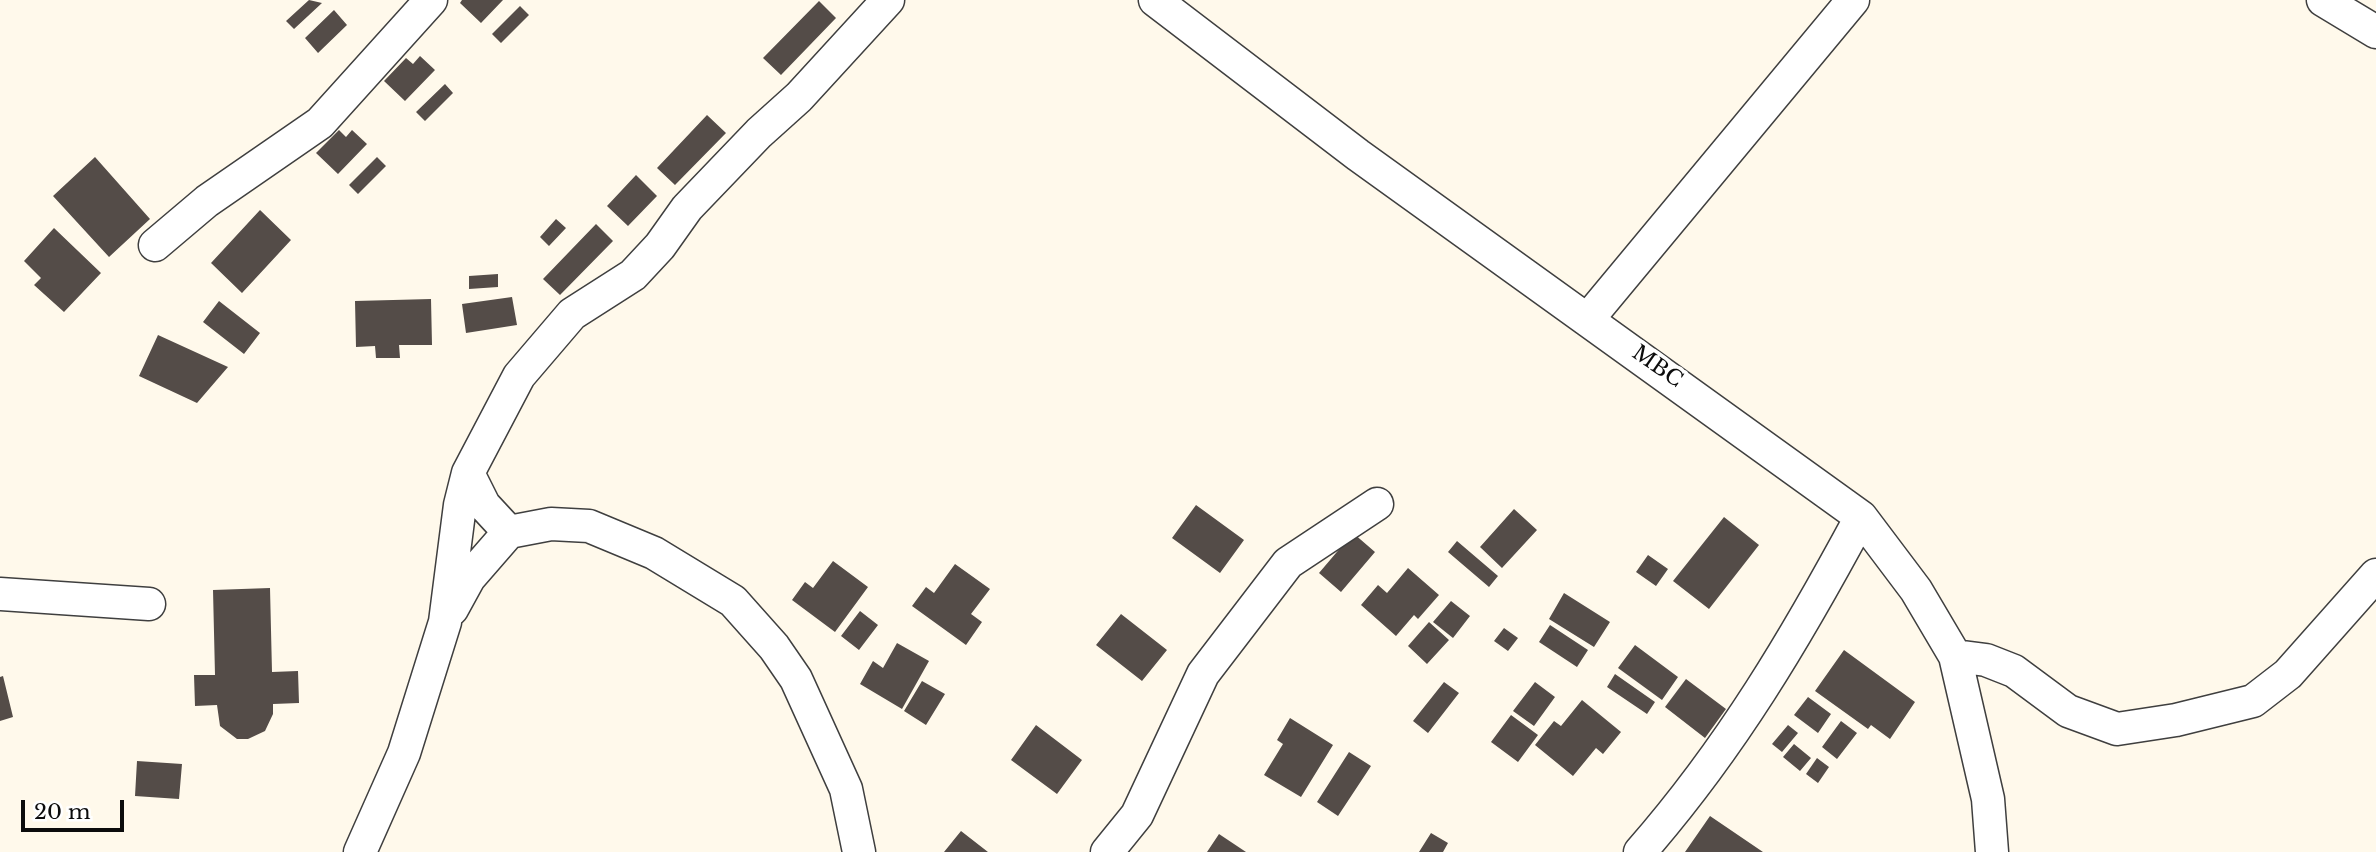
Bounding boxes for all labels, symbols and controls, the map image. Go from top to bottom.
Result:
street label: MBC [1627,341,1687,393]
scale bar [24,786,128,830]
text: 20 m [34,799,91,825]

